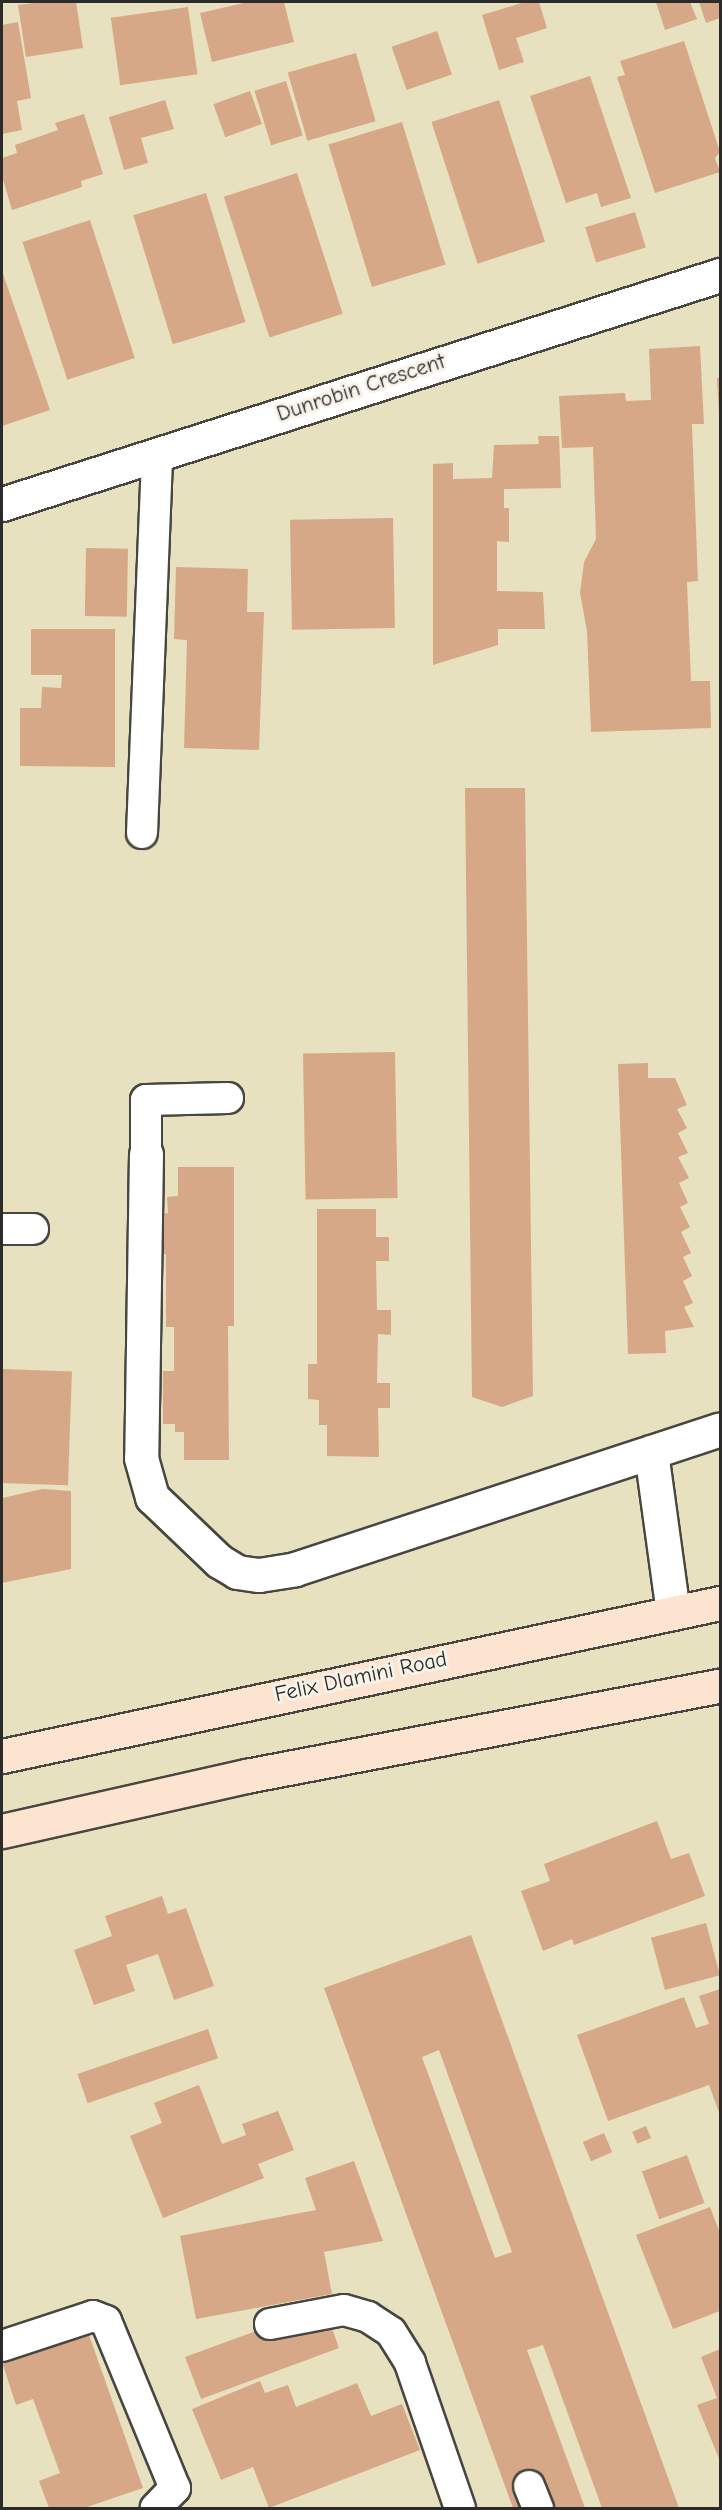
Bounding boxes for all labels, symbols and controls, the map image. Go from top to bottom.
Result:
street label: Dunrobin Crescent [273,348,449,428]
street label: Felix Dlamini Road [273,1646,449,1708]

